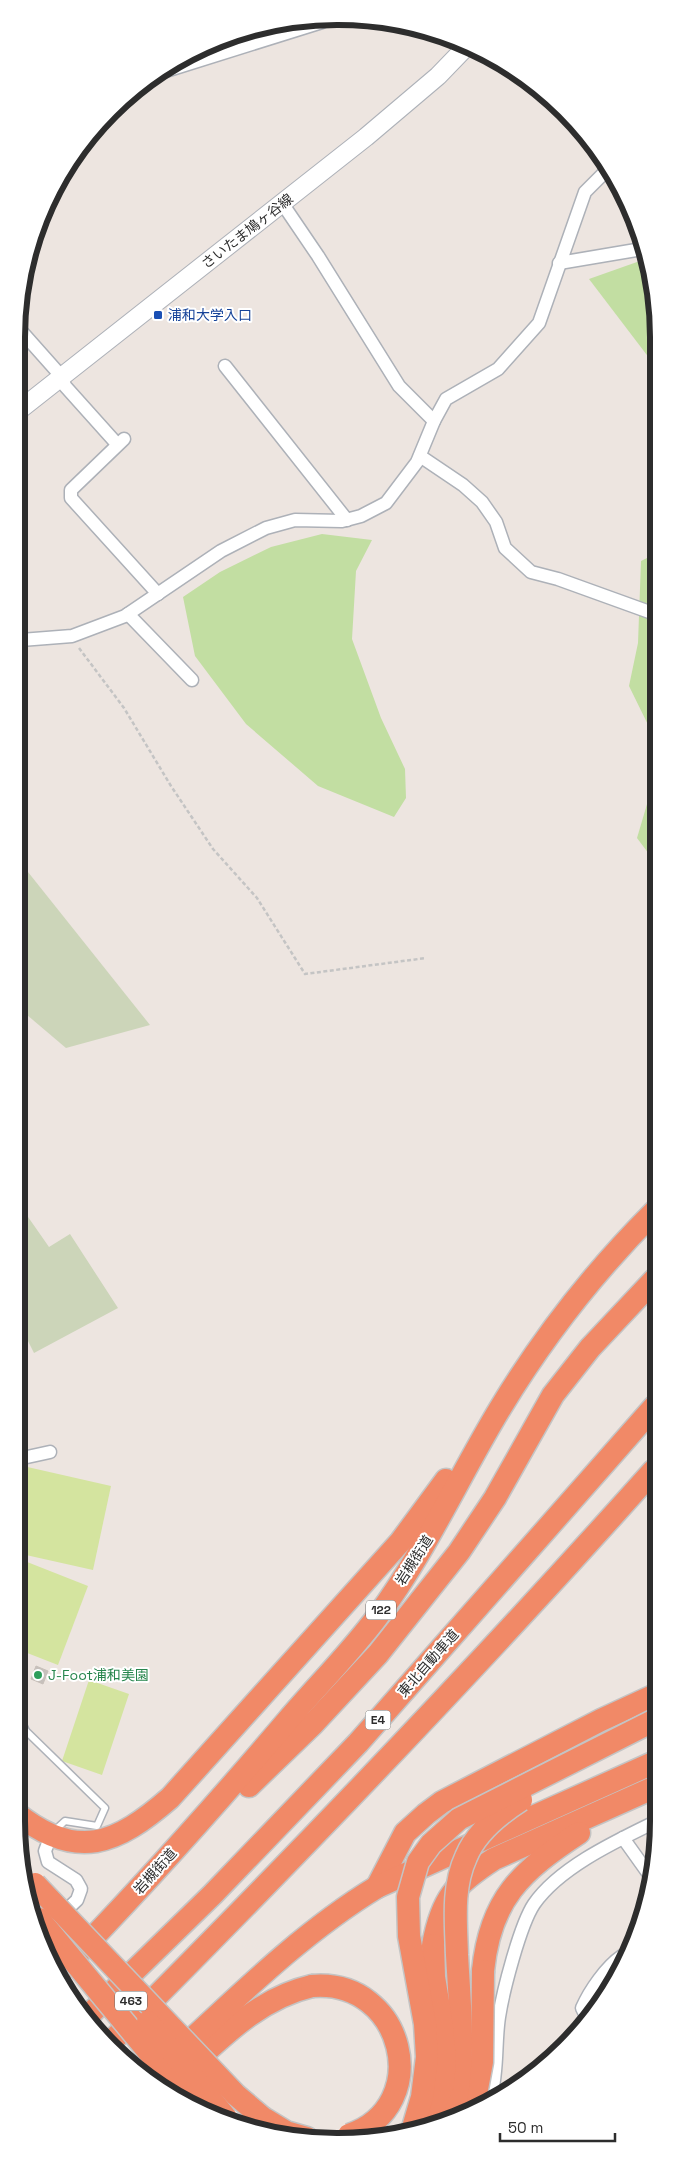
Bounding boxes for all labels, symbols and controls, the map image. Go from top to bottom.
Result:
street label: さいたま鳩ヶ谷線 [197,190,297,272]
place label: 浦和大学入口 [168,306,252,324]
marker: 浦和大学入口 [152,309,164,321]
street label: 岩槻街道 [391,1532,437,1588]
road number: 122 [366,1600,396,1620]
street label: 東北自動車道 [394,1625,462,1701]
place label: J-Foot浦和美園 [48,1666,149,1684]
marker: J-Foot浦和美園 [32,1669,44,1681]
road number: E4 [366,1710,390,1730]
street label: 岩槻街道 [130,1844,180,1898]
road number: 463 [115,1992,147,2010]
scale bar [500,2110,615,2142]
text: 50 m [508,2118,543,2137]

